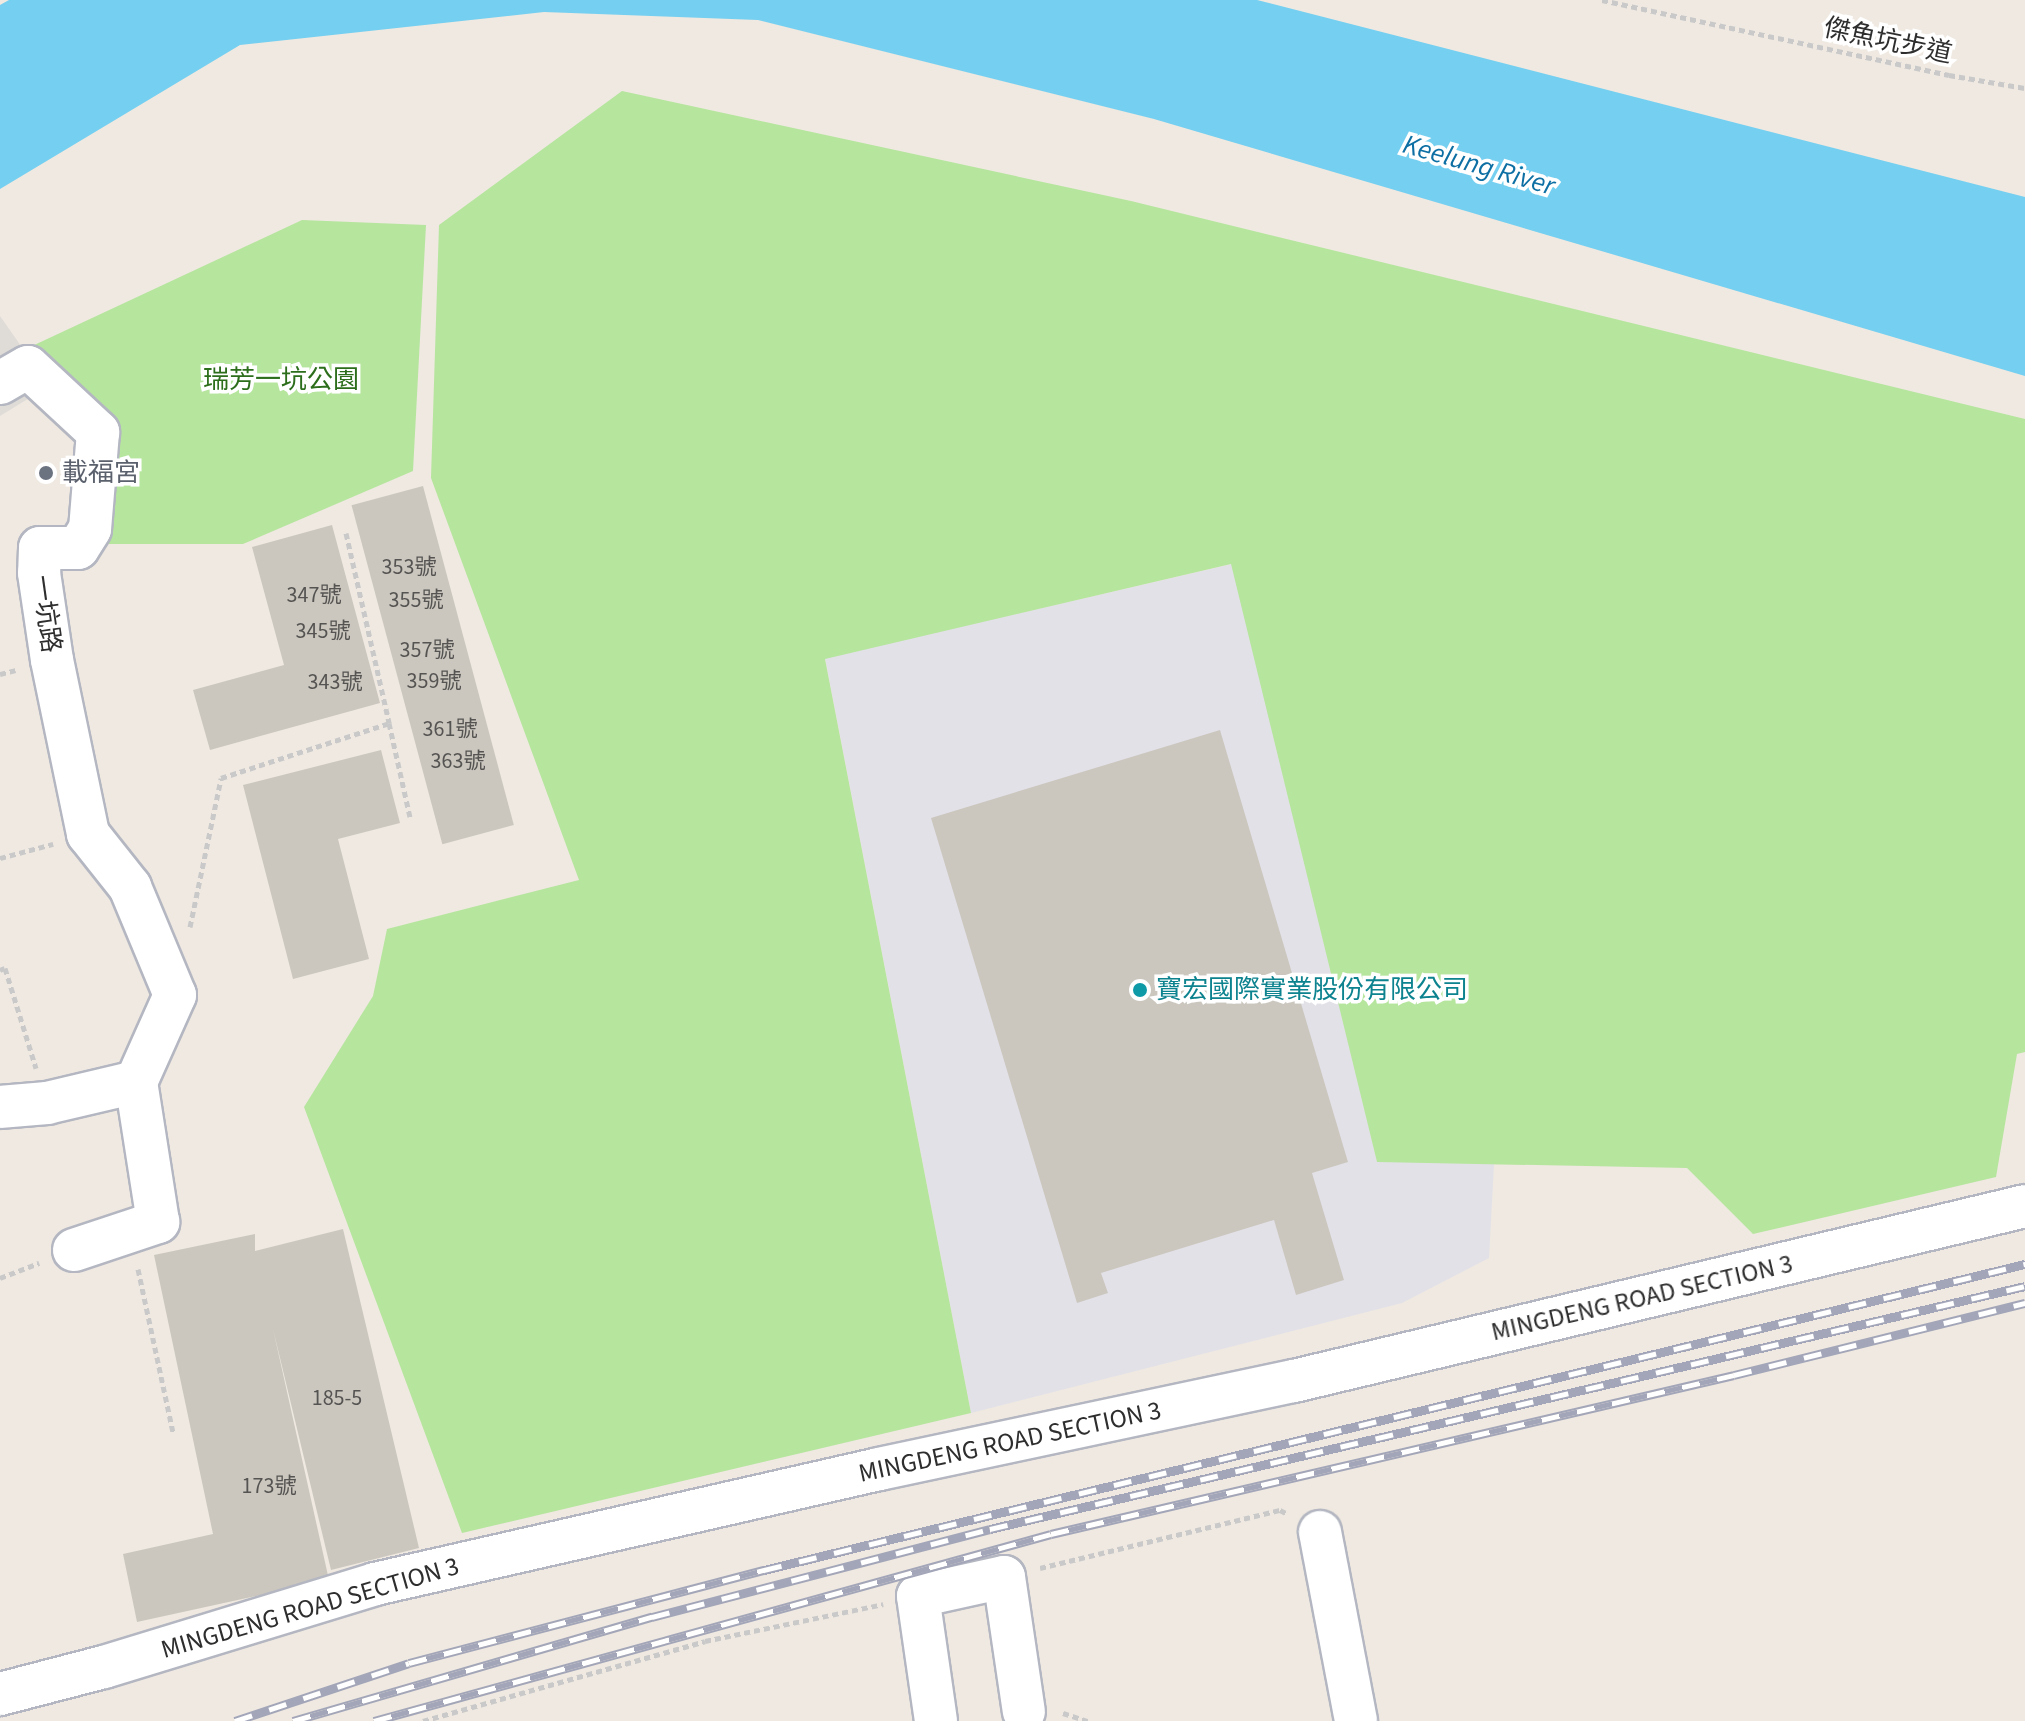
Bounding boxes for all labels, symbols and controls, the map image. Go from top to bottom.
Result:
street label: 傑魚坑步道 [1821,12,1955,70]
water label: Keelung River [1399,127,1559,203]
park label: 瑞芳一坑公園 [203,364,359,396]
place label: 載福宮 [62,457,140,489]
marker: 載福宮 [37,464,55,482]
house number: 353號 [382,555,436,581]
street label: 一坑路 [25,573,67,655]
house number: 347號 [287,583,341,609]
house number: 355號 [389,588,443,614]
house number: 345號 [296,619,350,645]
house number: 357號 [400,638,454,664]
house number: 359號 [407,669,461,695]
house number: 343號 [308,670,362,696]
house number: 361號 [423,717,477,743]
house number: 363號 [431,749,485,775]
place label: 寶宏國際實業股份有限公司 [1156,974,1468,1006]
marker: 寶宏國際實業股份有限公司 [1131,981,1149,999]
street label: MINGDENG ROAD SECTION 3 [1488,1248,1796,1348]
house number: 185-5 [312,1386,362,1412]
street label: MINGDENG ROAD SECTION 3 [856,1395,1164,1489]
house number: 173號 [242,1474,296,1500]
street label: MINGDENG ROAD SECTION 3 [157,1550,463,1666]

